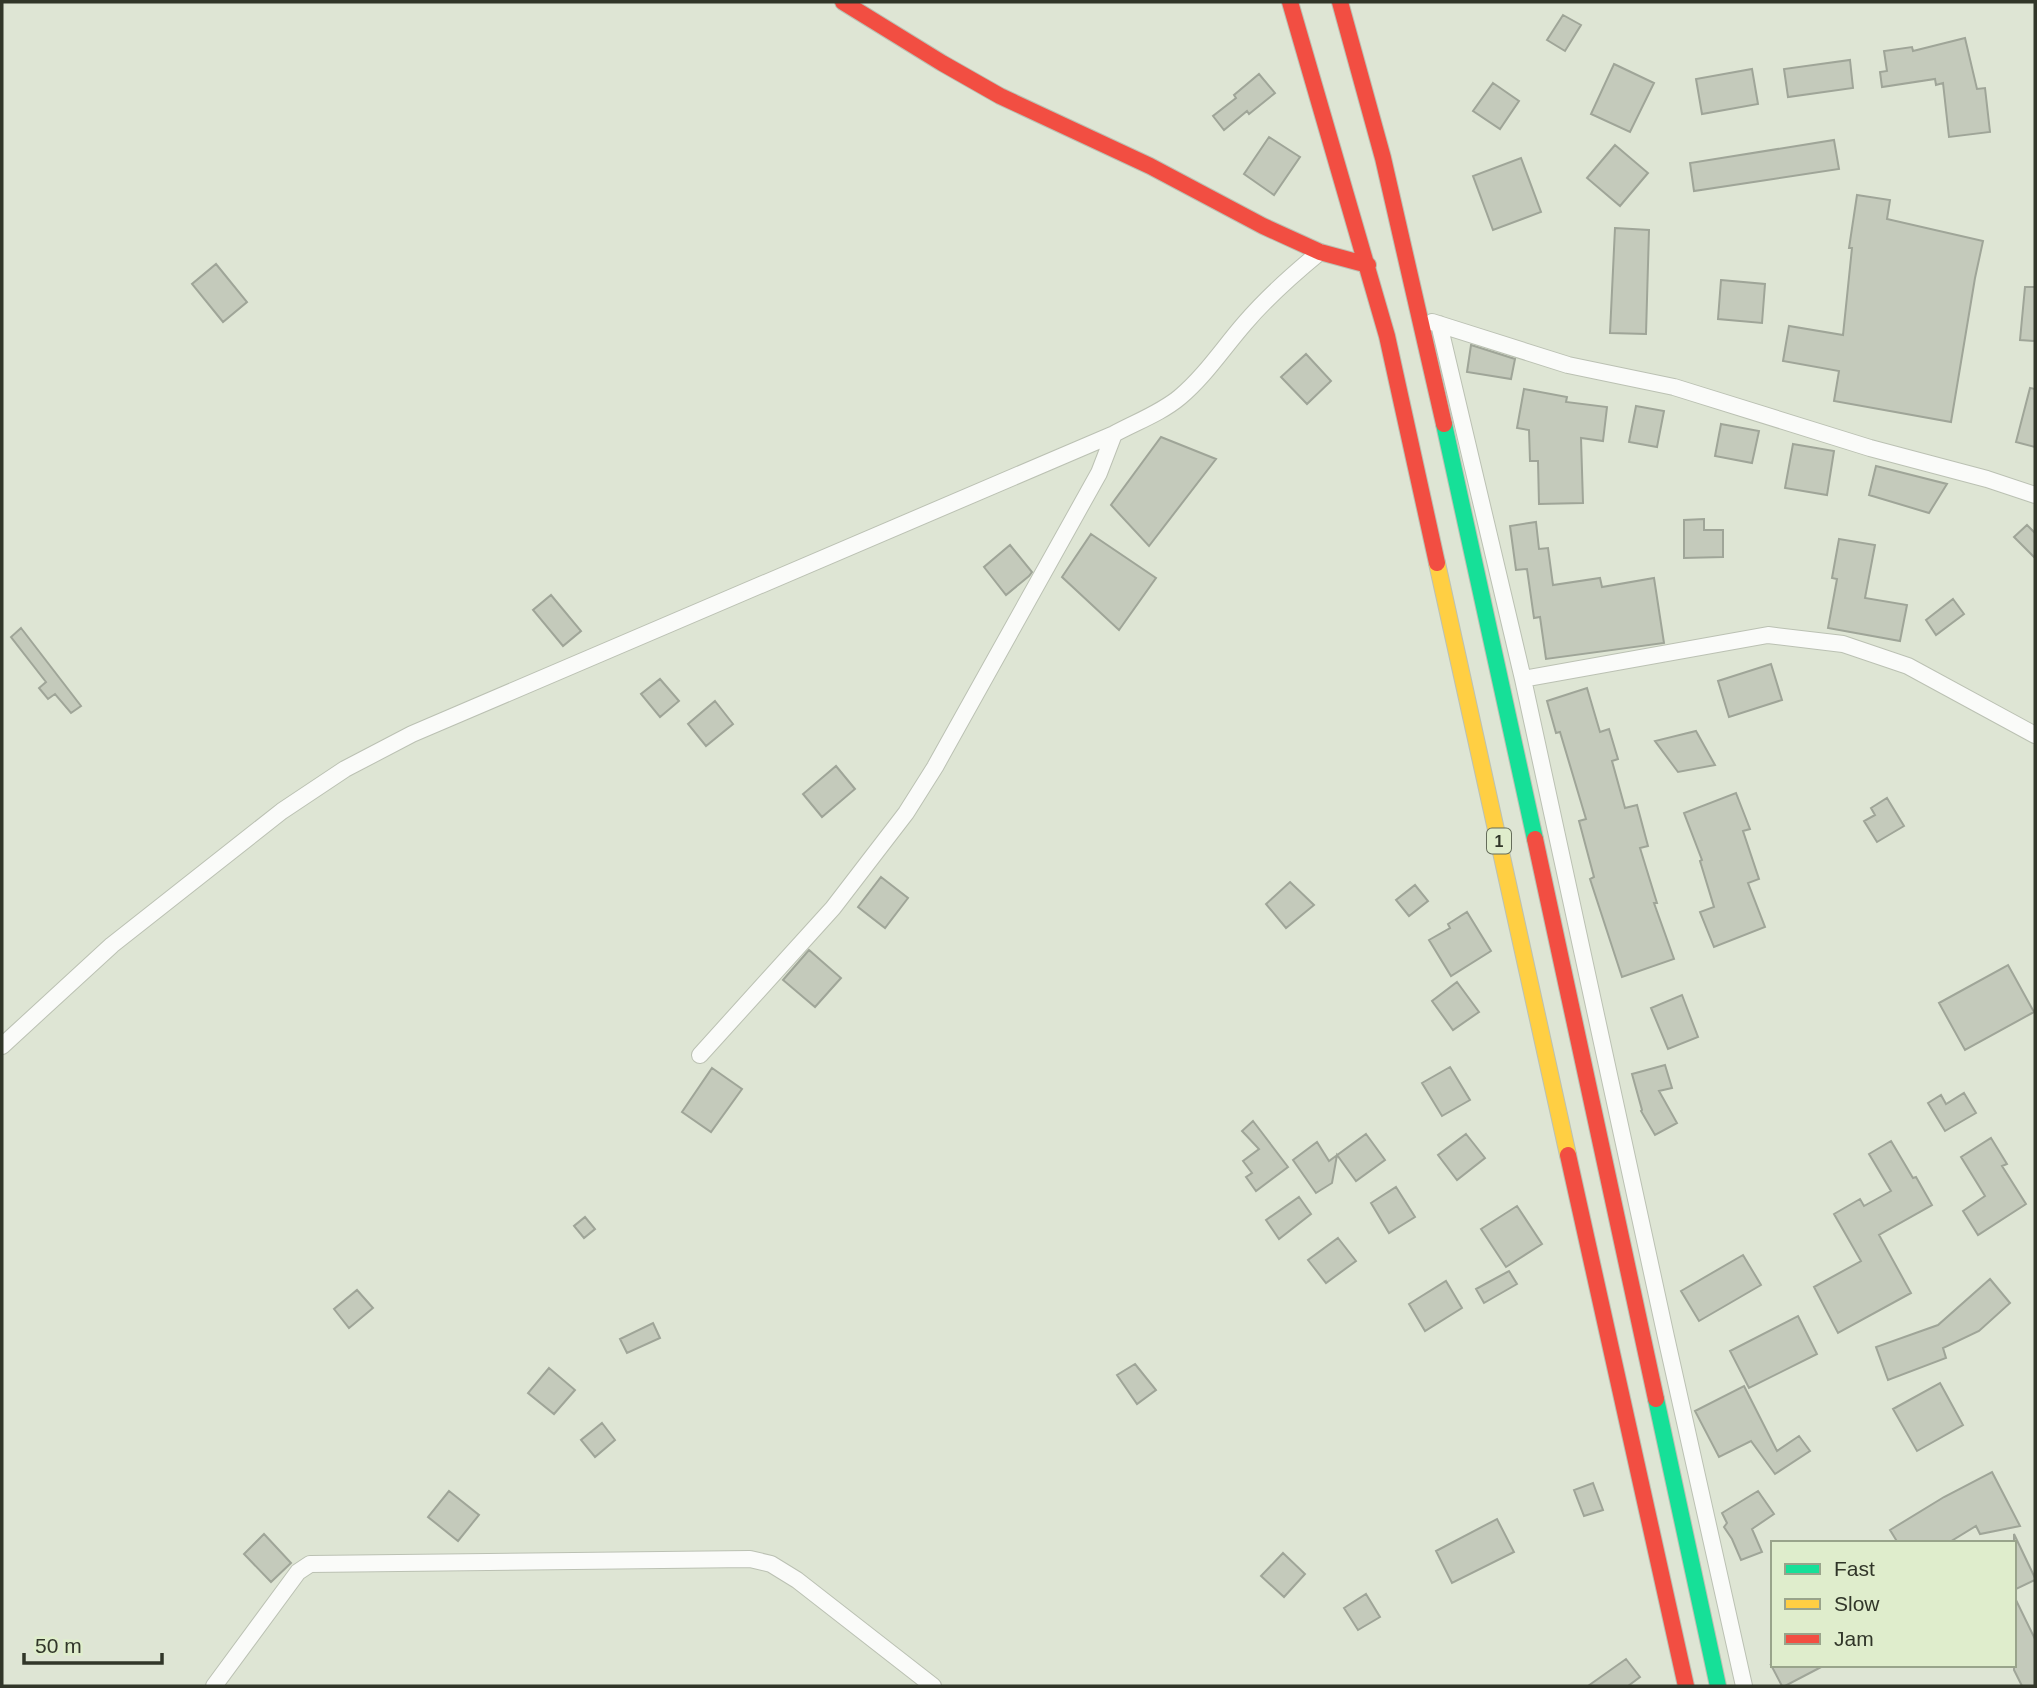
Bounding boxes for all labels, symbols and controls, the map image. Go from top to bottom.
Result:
road number: 1 [1487,828,1511,854]
legend [1771,1541,2016,1667]
text: Fast [1834,1557,1875,1580]
text: Slow [1834,1592,1880,1615]
scale bar [24,1622,163,1666]
text: Jam [1834,1627,1874,1650]
text: 50 m [35,1634,82,1657]

